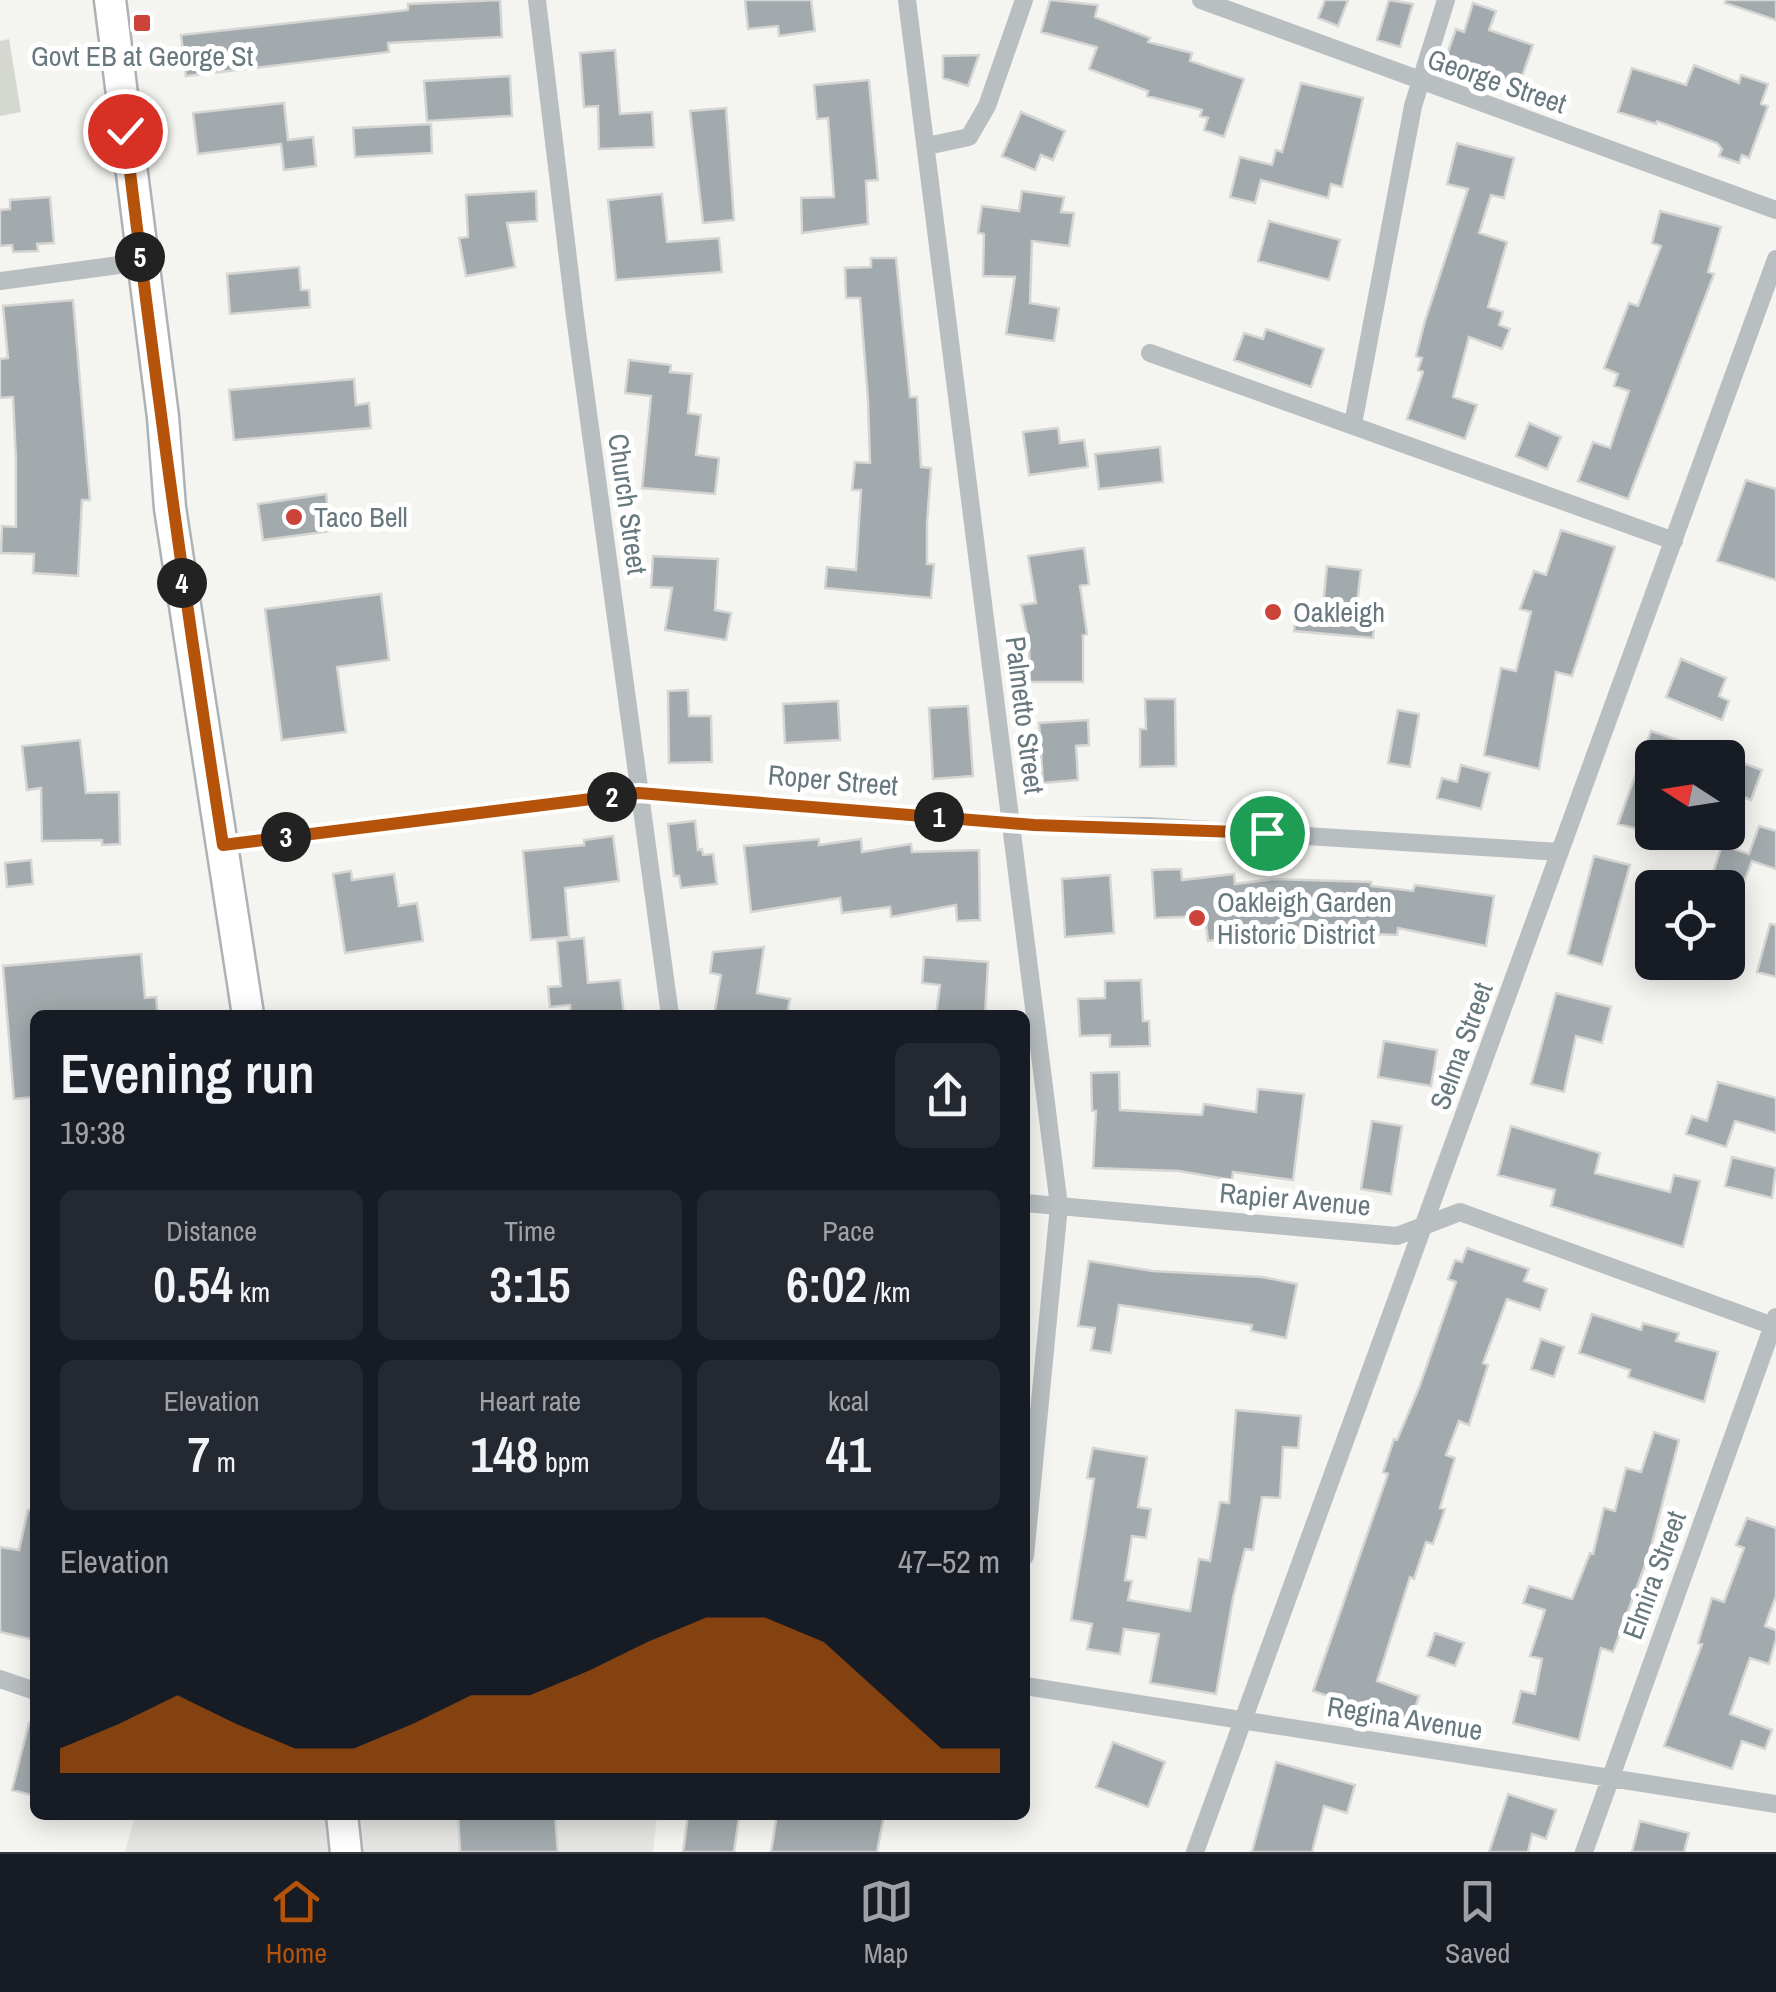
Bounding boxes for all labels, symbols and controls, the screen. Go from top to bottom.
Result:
marker: Govt EB at George St [131,12,153,34]
place label: Govt EB at George St [31,37,253,75]
street label: George Street [1423,40,1571,122]
pin [83,89,168,174]
icon: check [98,104,153,159]
pin: 5 [115,232,165,282]
text: 5 [134,238,146,276]
street label: Church Street [599,431,657,577]
place label: Taco Bell [314,498,408,536]
marker: Taco Bell [283,506,305,528]
pin: 4 [157,558,207,608]
text: 4 [176,564,188,602]
place label: Oakleigh [1293,593,1385,631]
marker: Oakleigh [1262,601,1284,623]
street label: Palmetto Street [996,634,1054,796]
north arrow [1635,740,1745,850]
map controls [1635,740,1745,980]
street label: Roper Street [766,755,900,805]
pin: 2 [587,772,637,822]
text: 2 [606,778,618,816]
pin [1225,791,1310,876]
pin: 1 [914,792,964,842]
text: 1 [933,798,945,836]
icon: arrive [1240,806,1295,861]
pin: 3 [261,812,311,862]
text: 3 [280,818,292,856]
button: locate [1635,870,1745,980]
place label: Oakleigh Garden Historic District [1217,883,1392,953]
marker: Oakleigh Garden Historic District [1186,907,1208,929]
street label: Selma Street [1420,977,1502,1115]
text: Evening run [60,1036,315,1110]
button: share [895,1043,1000,1148]
text: 19:38 [60,1111,126,1154]
street label: Rapier Avenue [1218,1173,1372,1225]
text: Distance [166,1212,257,1250]
text: Time [504,1212,556,1250]
text: Pace [822,1212,875,1250]
text: 0.54 [153,1250,233,1318]
text: 3:15 [489,1250,571,1318]
text: 6:02 [786,1250,867,1318]
text: km [233,1273,270,1311]
text: /km [867,1273,911,1311]
text: Elevation [164,1382,260,1420]
text: Heart rate [479,1382,581,1420]
text: kcal [828,1382,869,1420]
text: 7 [188,1420,210,1488]
text: 148 [470,1420,539,1488]
text: 41 [826,1420,871,1488]
text: m [210,1443,236,1481]
text: bpm [539,1443,590,1481]
street label: Elmira Street [1613,1506,1695,1644]
text: Elevation [60,1540,169,1583]
text: 47–52 m [898,1540,1000,1583]
street label: Regina Avenue [1325,1687,1485,1749]
tab: Home [266,1874,327,1972]
tab: Map [859,1874,914,1972]
tab: Saved [1445,1874,1510,1972]

